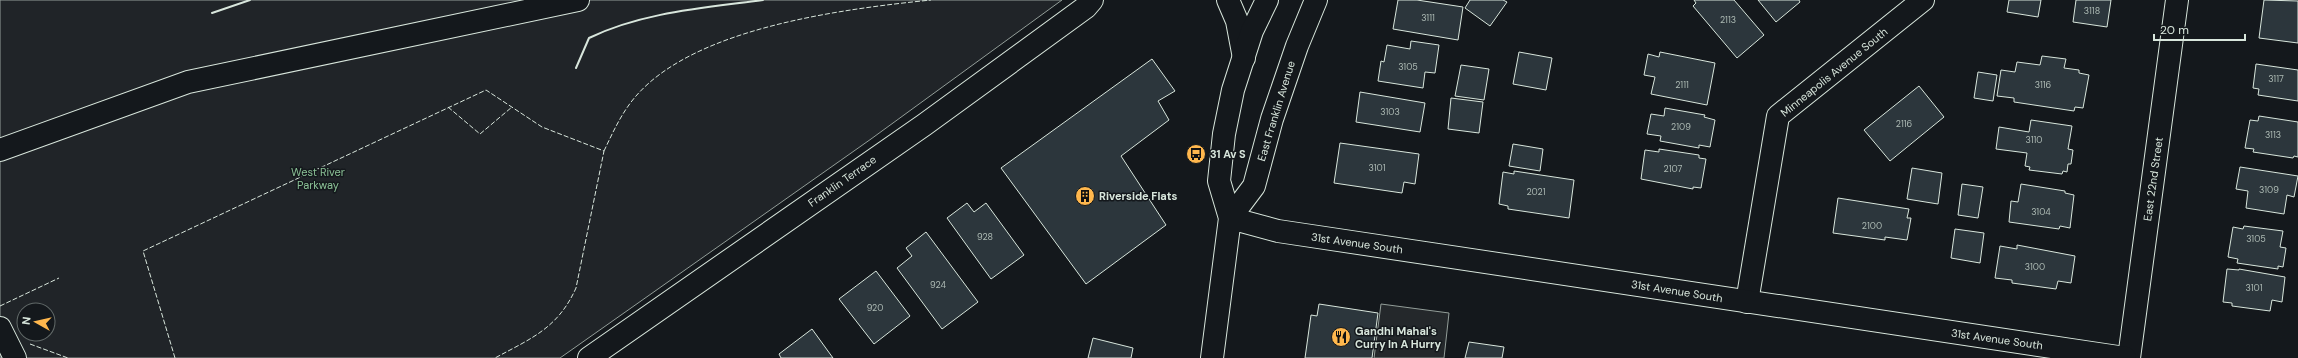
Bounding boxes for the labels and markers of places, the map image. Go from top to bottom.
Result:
bus stop icon: 31 Av S [1185,143,1207,165]
place label: 31 Av S [1210,147,1246,161]
building icon: Riverside Flats [1074,185,1096,207]
place label: Riverside Flats [1099,189,1178,203]
place label: Gandhi Mahal's Curry In A Hurry [1355,324,1441,351]
restaurant icon: Gandhi Mahal's Curry In A Hurry [1330,326,1352,348]

